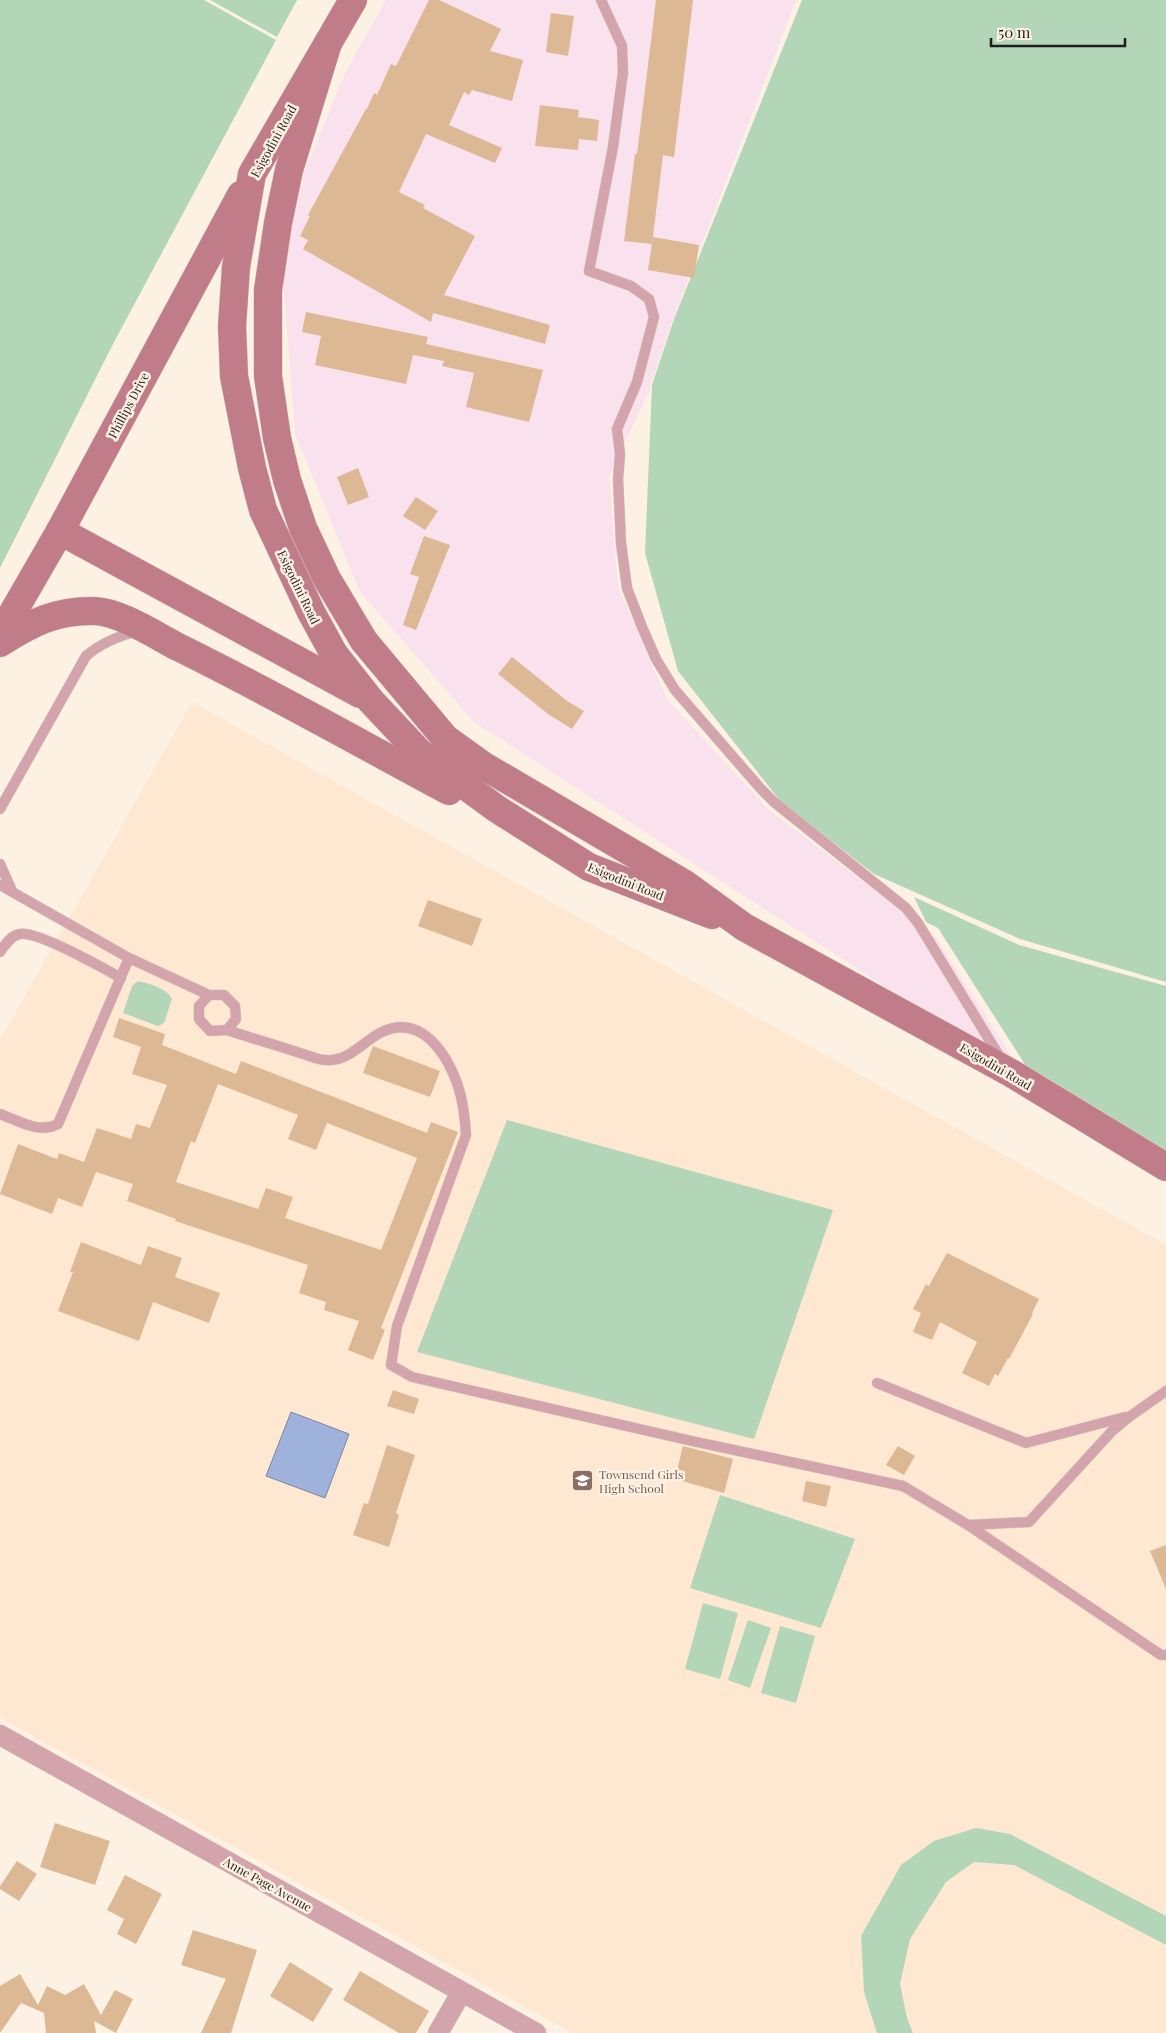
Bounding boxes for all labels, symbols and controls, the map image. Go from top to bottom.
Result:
scale bar [991,15,1125,47]
text: 50 m [998,22,1031,42]
street label: Esigodini Road [247,102,300,180]
street label: Phillips Drive [104,369,152,441]
street label: Esigodini Road [274,547,324,627]
street label: Esigodini Road [586,859,666,903]
street label: Esigodini Road [957,1039,1035,1093]
place label: Townsend Girls High School [599,1466,683,1496]
school or university icon: Townsend Girls High School [571,1469,595,1493]
street label: Anne Page Avenue [220,1853,315,1915]

